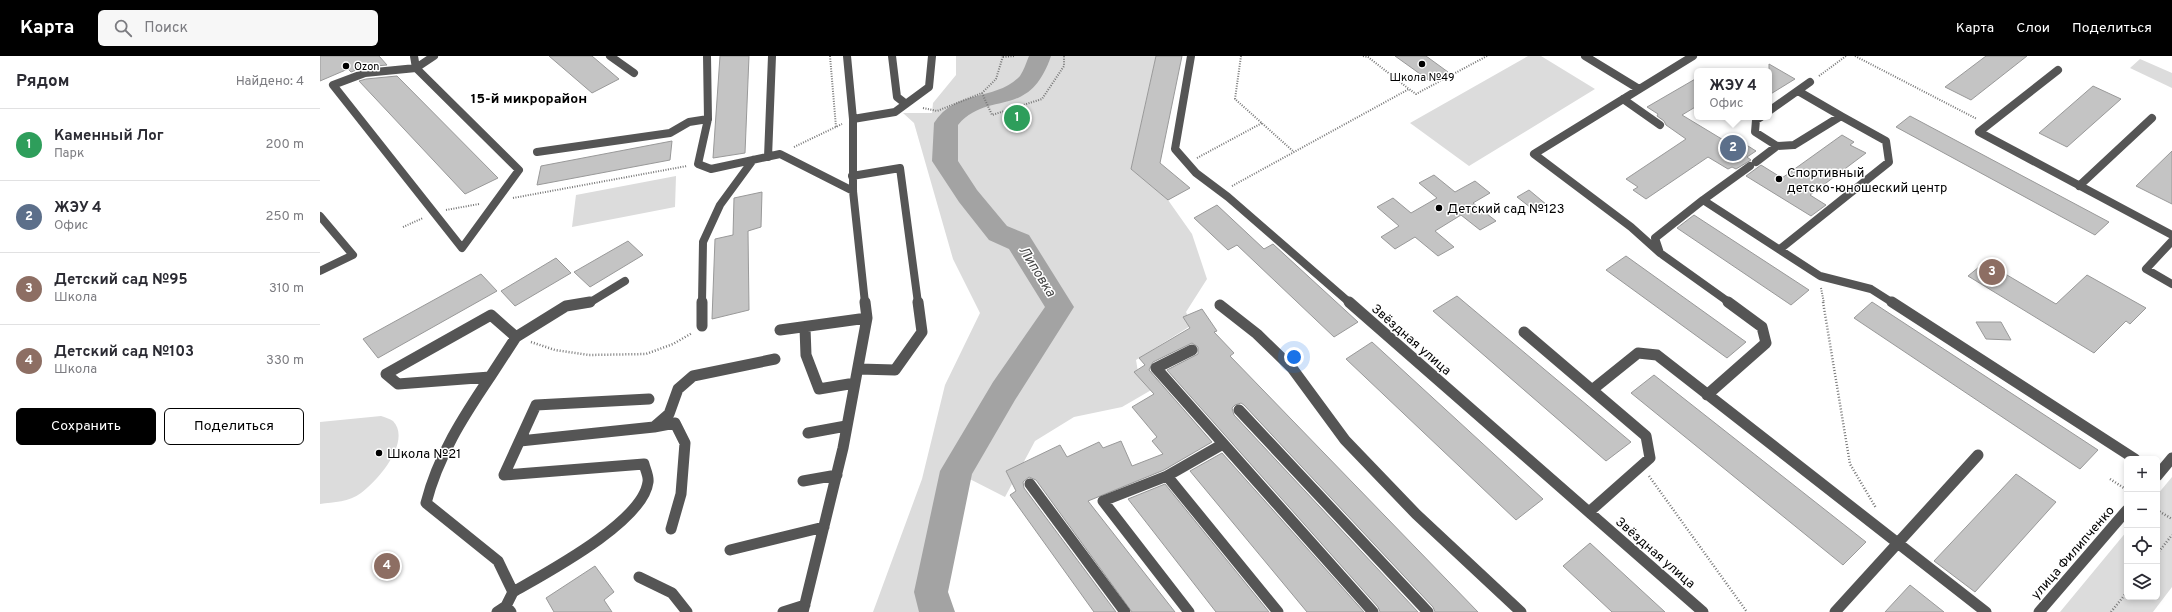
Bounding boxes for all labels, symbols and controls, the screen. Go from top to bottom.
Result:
search box [98,10,378,46]
text: Карта [20,16,74,40]
icon: search [112,17,134,39]
text: Поиск [144,19,188,38]
text: Карта [1956,20,1994,37]
text: Слои [2016,20,2050,37]
text: Поделиться [2072,20,2152,37]
marker: Школа №49 [1417,59,1427,69]
place label: Ozon [354,60,380,74]
marker: Ozon [341,61,351,71]
popup [1694,68,1772,120]
text: Рядом [16,71,69,93]
place label: Школа №49 [1389,71,1455,85]
text: Найдено: 4 [236,74,304,90]
text: ЖЭУ 4 [1709,77,1757,96]
district label: 15-й микрорайон [471,91,587,108]
text: Офис [1709,96,1744,112]
pin: 1 [1004,103,1030,133]
text: Каменный Лог [54,127,164,146]
pin: 2 [1720,133,1746,163]
text: 1 [26,137,32,153]
text: 200 m [265,137,304,153]
text: Парк [54,146,84,162]
place label: Спортивный детско-юношеский центр [1787,166,1947,197]
marker: Спортивный детско-юношеский центр [1774,174,1784,184]
text: ЖЭУ 4 [54,199,102,218]
place label: Детский сад №123 [1447,202,1565,218]
marker: Детский сад №123 [1434,203,1444,213]
text: 2 [25,209,33,225]
text: 250 m [266,209,304,225]
text: Офис [54,218,88,234]
water label: Липовка [1015,243,1059,301]
pin: 3 [1979,257,2005,287]
text: Детский сад №95 [54,271,188,290]
text: 3 [25,281,33,297]
text: 310 m [269,281,304,297]
text: Школа [54,290,97,306]
street label: Звёздная улица [1367,301,1454,380]
text: Детский сад №103 [54,343,194,362]
your location [1284,347,1304,367]
text: 4 [25,353,33,369]
text: 330 m [266,353,304,369]
text: Школа [54,362,97,378]
button: Сохранить [16,408,156,445]
button: Поделиться [164,408,304,445]
place label: Школа №21 [387,447,461,463]
marker: Школа №21 [374,448,384,458]
map controls [2124,456,2160,600]
button: + [2124,456,2160,492]
button: − [2124,492,2160,528]
street label: улица Филипченко [2029,503,2118,603]
street label: Звёздная улица [1611,514,1698,593]
button: locate [2124,528,2160,564]
pin: 4 [374,551,400,581]
button: layers [2124,564,2160,600]

